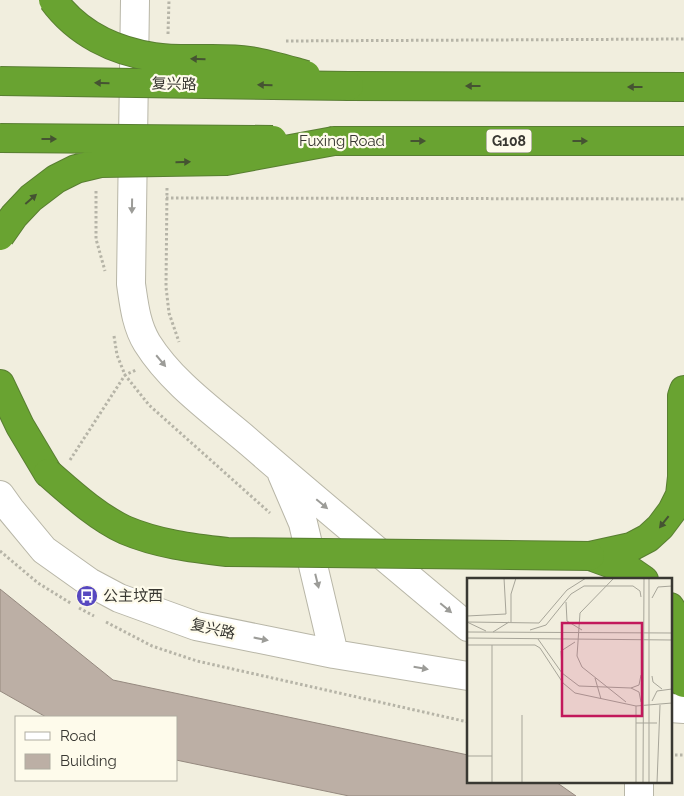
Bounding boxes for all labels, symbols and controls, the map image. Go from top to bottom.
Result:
one-way arrow [190,55,206,63]
street label: 复兴路 [151,75,197,93]
one-way arrow [94,79,110,87]
one-way arrow [257,81,273,89]
one-way arrow [465,82,481,90]
one-way arrow [627,82,643,90]
road number: G108 [486,130,532,152]
street label: Fuxing Road [299,132,385,150]
one-way arrow [41,135,57,143]
one-way arrow [410,137,426,145]
one-way arrow [573,137,589,145]
one-way arrow [176,158,192,166]
one-way arrow [24,193,36,205]
one-way arrow [128,198,136,214]
one-way arrow [155,355,166,368]
one-way arrow [315,498,328,509]
one-way arrow [659,515,670,528]
one-way arrow [313,573,321,588]
inset map [467,578,672,784]
bus stop icon: 公主坟西 [75,584,99,608]
place label: 公主坟西 [103,587,163,605]
one-way arrow [439,603,452,614]
street label: 复兴路 [189,615,237,643]
one-way arrow [253,635,269,643]
one-way arrow [413,665,429,673]
legend [15,716,178,781]
text: Road [60,727,96,745]
text: Building [60,752,117,770]

